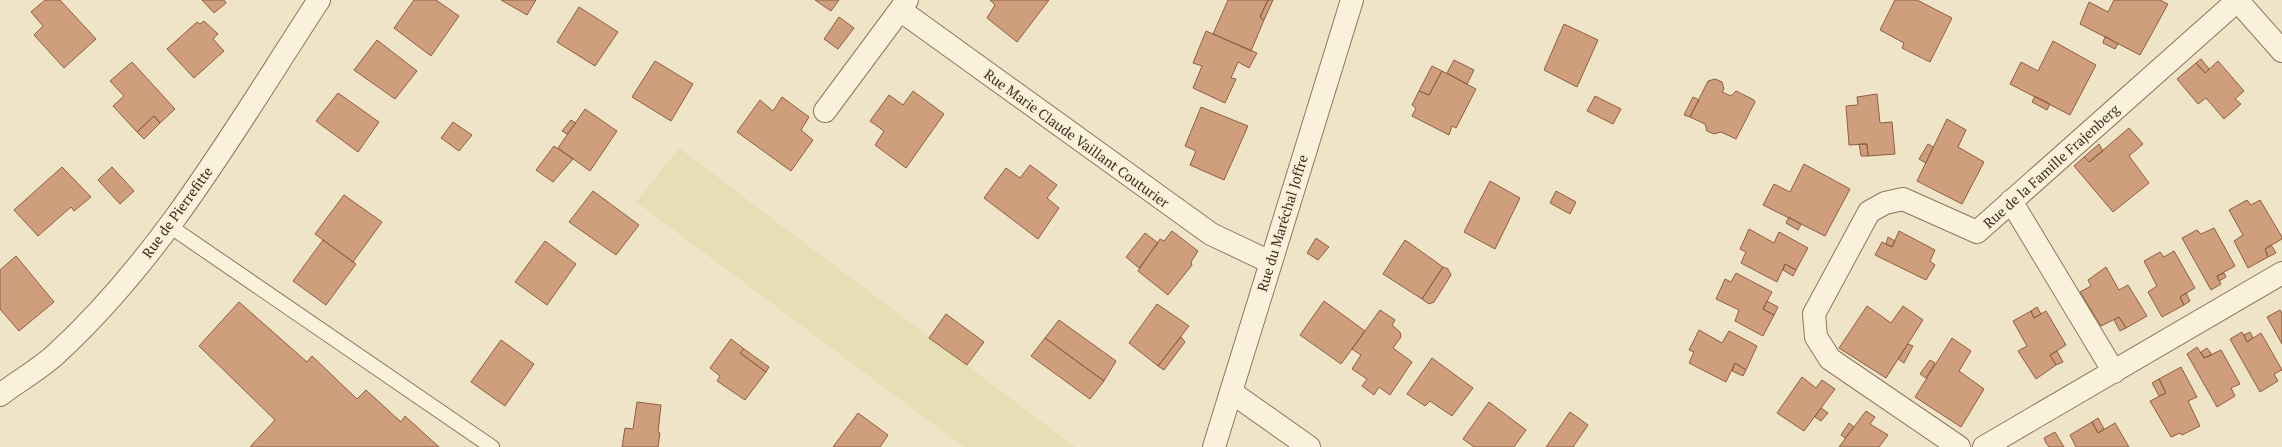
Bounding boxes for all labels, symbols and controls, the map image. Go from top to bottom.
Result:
street label: Rue Marie Claude Vaillant Couturier [981,64,1174,212]
street label: Rue de la Famille Frajenberg [1979,99,2124,232]
street label: Rue du Maréchal Joffre [1252,152,1312,294]
street label: Rue de Pierrefitte [137,162,217,262]

